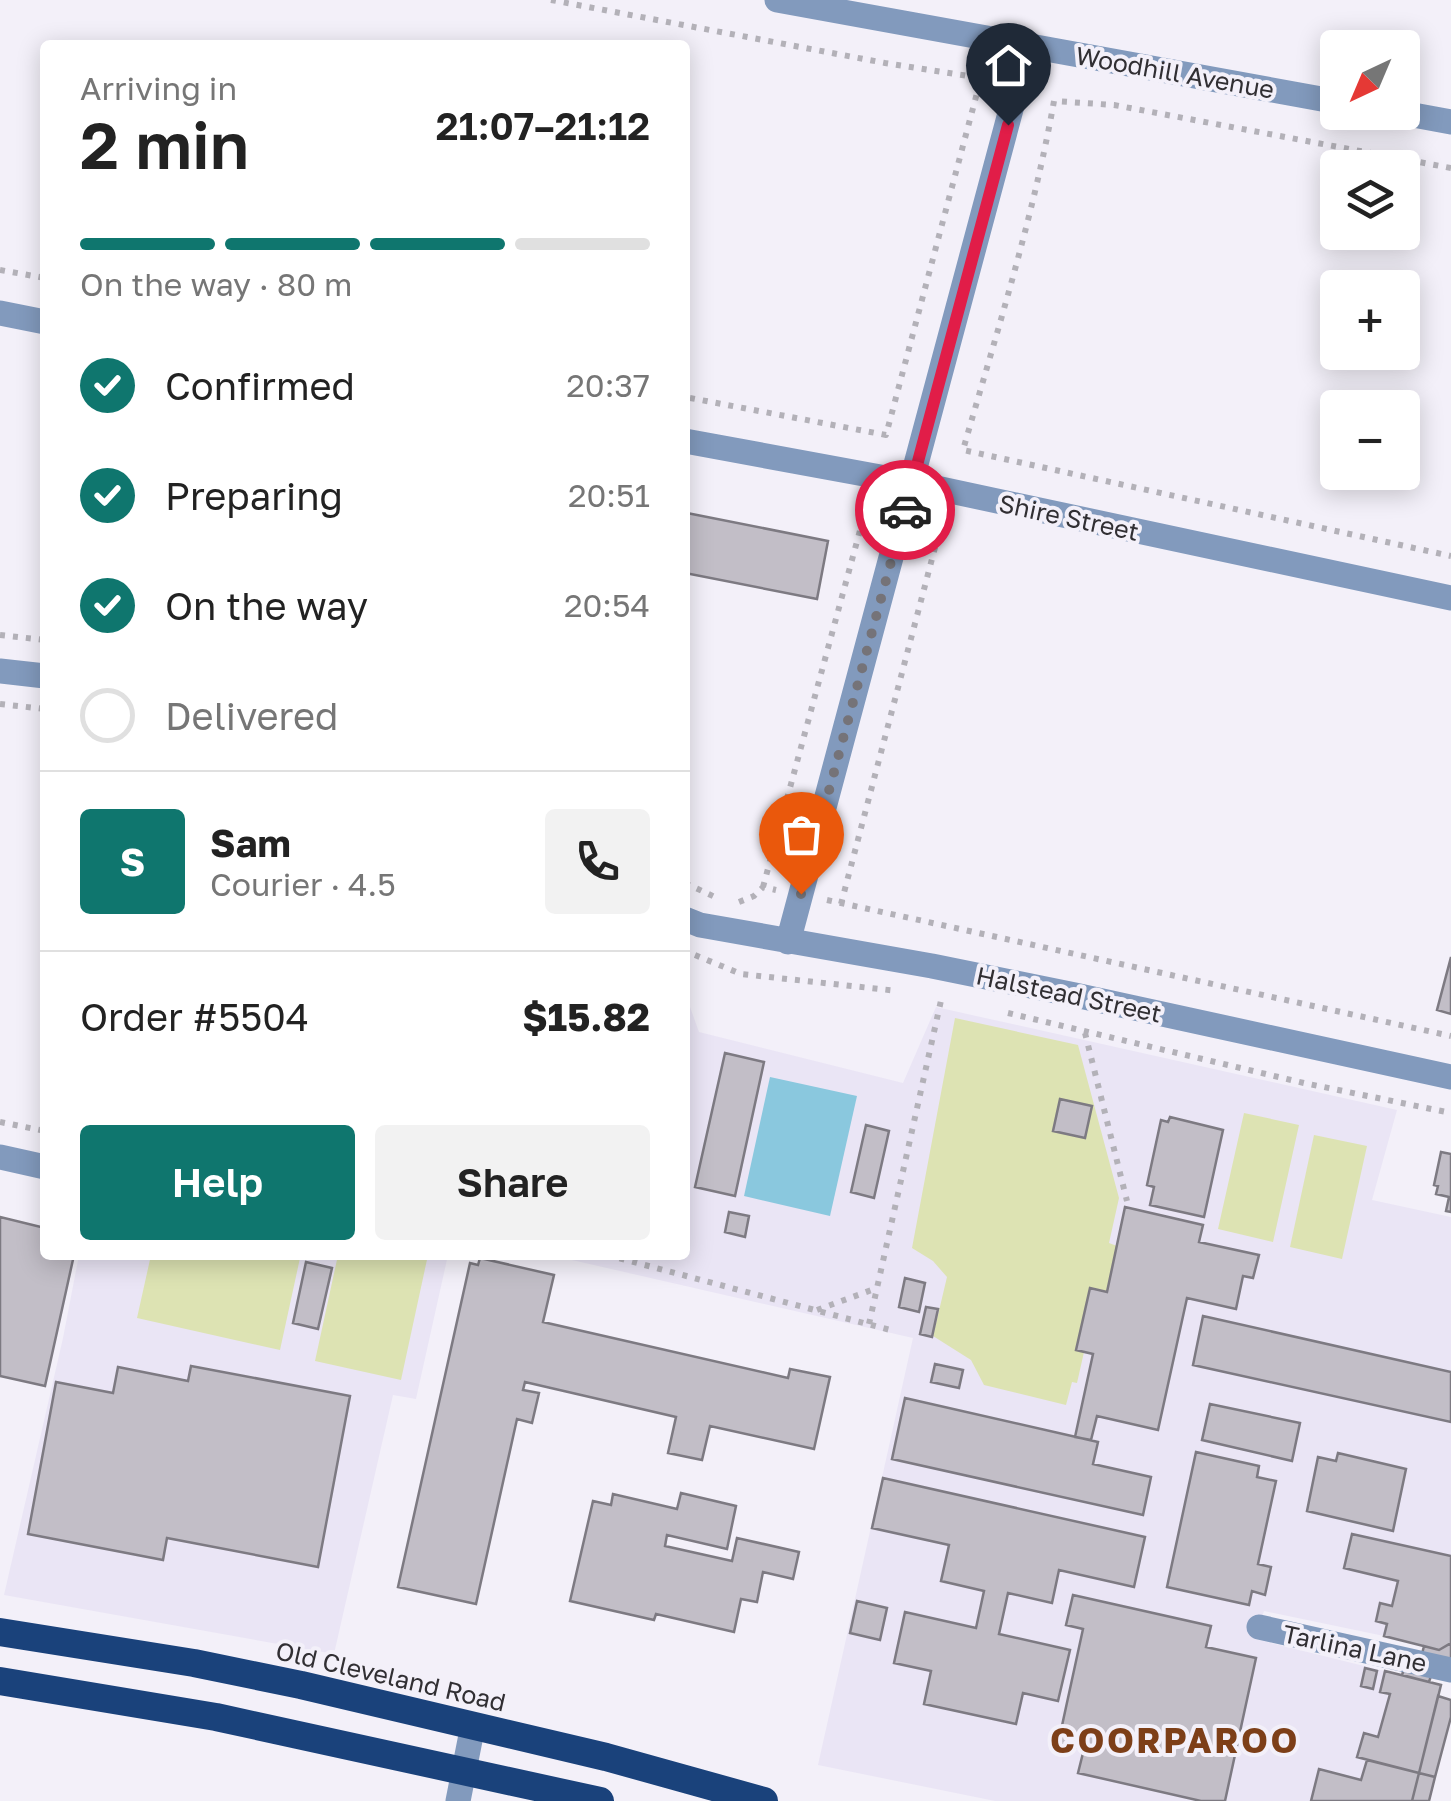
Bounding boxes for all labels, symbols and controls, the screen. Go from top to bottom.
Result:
pin [966,23,1051,126]
north arrow [1320,30,1420,130]
map controls [1320,30,1420,490]
icon: home [981,38,1036,93]
street label: Woodhill Avenue [1073,39,1277,105]
text: Arriving in [80,69,237,107]
text: 21:07–21:12 [436,103,650,148]
text: 2 min [80,105,249,183]
button: layers [1320,150,1420,250]
text: On the way · 80 m [80,265,352,303]
button: + [1320,270,1420,370]
icon: check [80,358,135,413]
text: Confirmed [165,363,355,408]
text: 20:37 [566,366,650,404]
button: − [1320,390,1420,490]
courier [855,460,955,560]
icon: check [80,468,135,523]
text: Preparing [165,473,343,518]
text: 20:51 [568,476,650,514]
icon: car [878,483,933,538]
street label: Shire Street [996,487,1142,547]
icon: check [80,578,135,633]
text: On the way [165,583,368,628]
text: 20:54 [564,586,650,624]
text: Delivered [165,693,338,738]
pin [759,792,844,895]
icon: bag [774,807,829,862]
button: phone [545,809,650,914]
text: Sam [210,820,291,865]
text: S [120,839,145,884]
text: Courier · 4.5 [210,865,396,903]
street label: Halstead Street [974,959,1164,1029]
text: Order #5504 [80,994,309,1039]
text: $15.82 [522,994,650,1039]
button: Help [80,1125,355,1240]
button: Share [375,1125,650,1240]
street label: Tarlina Lane [1280,1618,1430,1678]
street label: Old Cleveland Road [273,1634,509,1718]
district label: COORPAROO [1050,1719,1300,1761]

